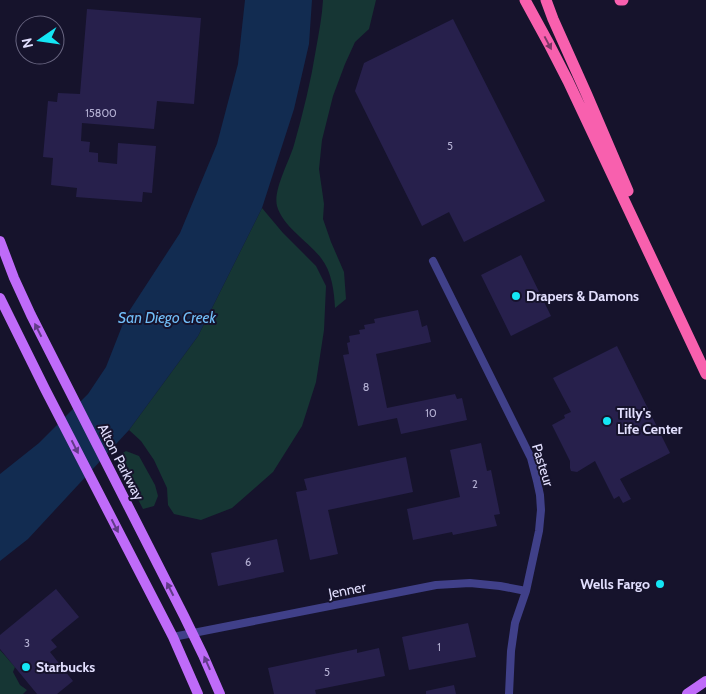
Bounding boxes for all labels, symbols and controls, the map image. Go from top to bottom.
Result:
north arrow [15,15,65,65]
text: N [17,36,37,50]
one-way arrow [544,36,553,49]
house number: 15800 [85,106,117,120]
house number: 5 [447,139,453,153]
place label: Drapers & Damons [526,287,639,305]
marker: Drapers & Damons [510,290,522,302]
water label: San Diego Creek [118,309,216,327]
one-way arrow [34,323,42,337]
house number: 8 [363,380,369,394]
place label: Tilly's Life Center [617,404,683,438]
house number: 10 [425,406,437,420]
marker: Tilly's Life Center [601,415,613,427]
street label: Alton Parkway [94,421,148,503]
one-way arrow [71,439,79,454]
street label: Pasteur [528,441,558,489]
house number: 2 [472,477,478,491]
one-way arrow [111,519,119,533]
house number: 6 [245,555,251,569]
place label: Wells Fargo [580,575,650,593]
street label: Jenner [326,577,368,603]
marker: Wells Fargo [654,578,666,590]
one-way arrow [166,582,174,596]
house number: 3 [24,636,30,650]
house number: 1 [437,640,441,654]
one-way arrow [202,656,210,670]
place label: Starbucks [36,658,95,676]
marker: Starbucks [20,661,32,673]
house number: 5 [324,665,330,679]

